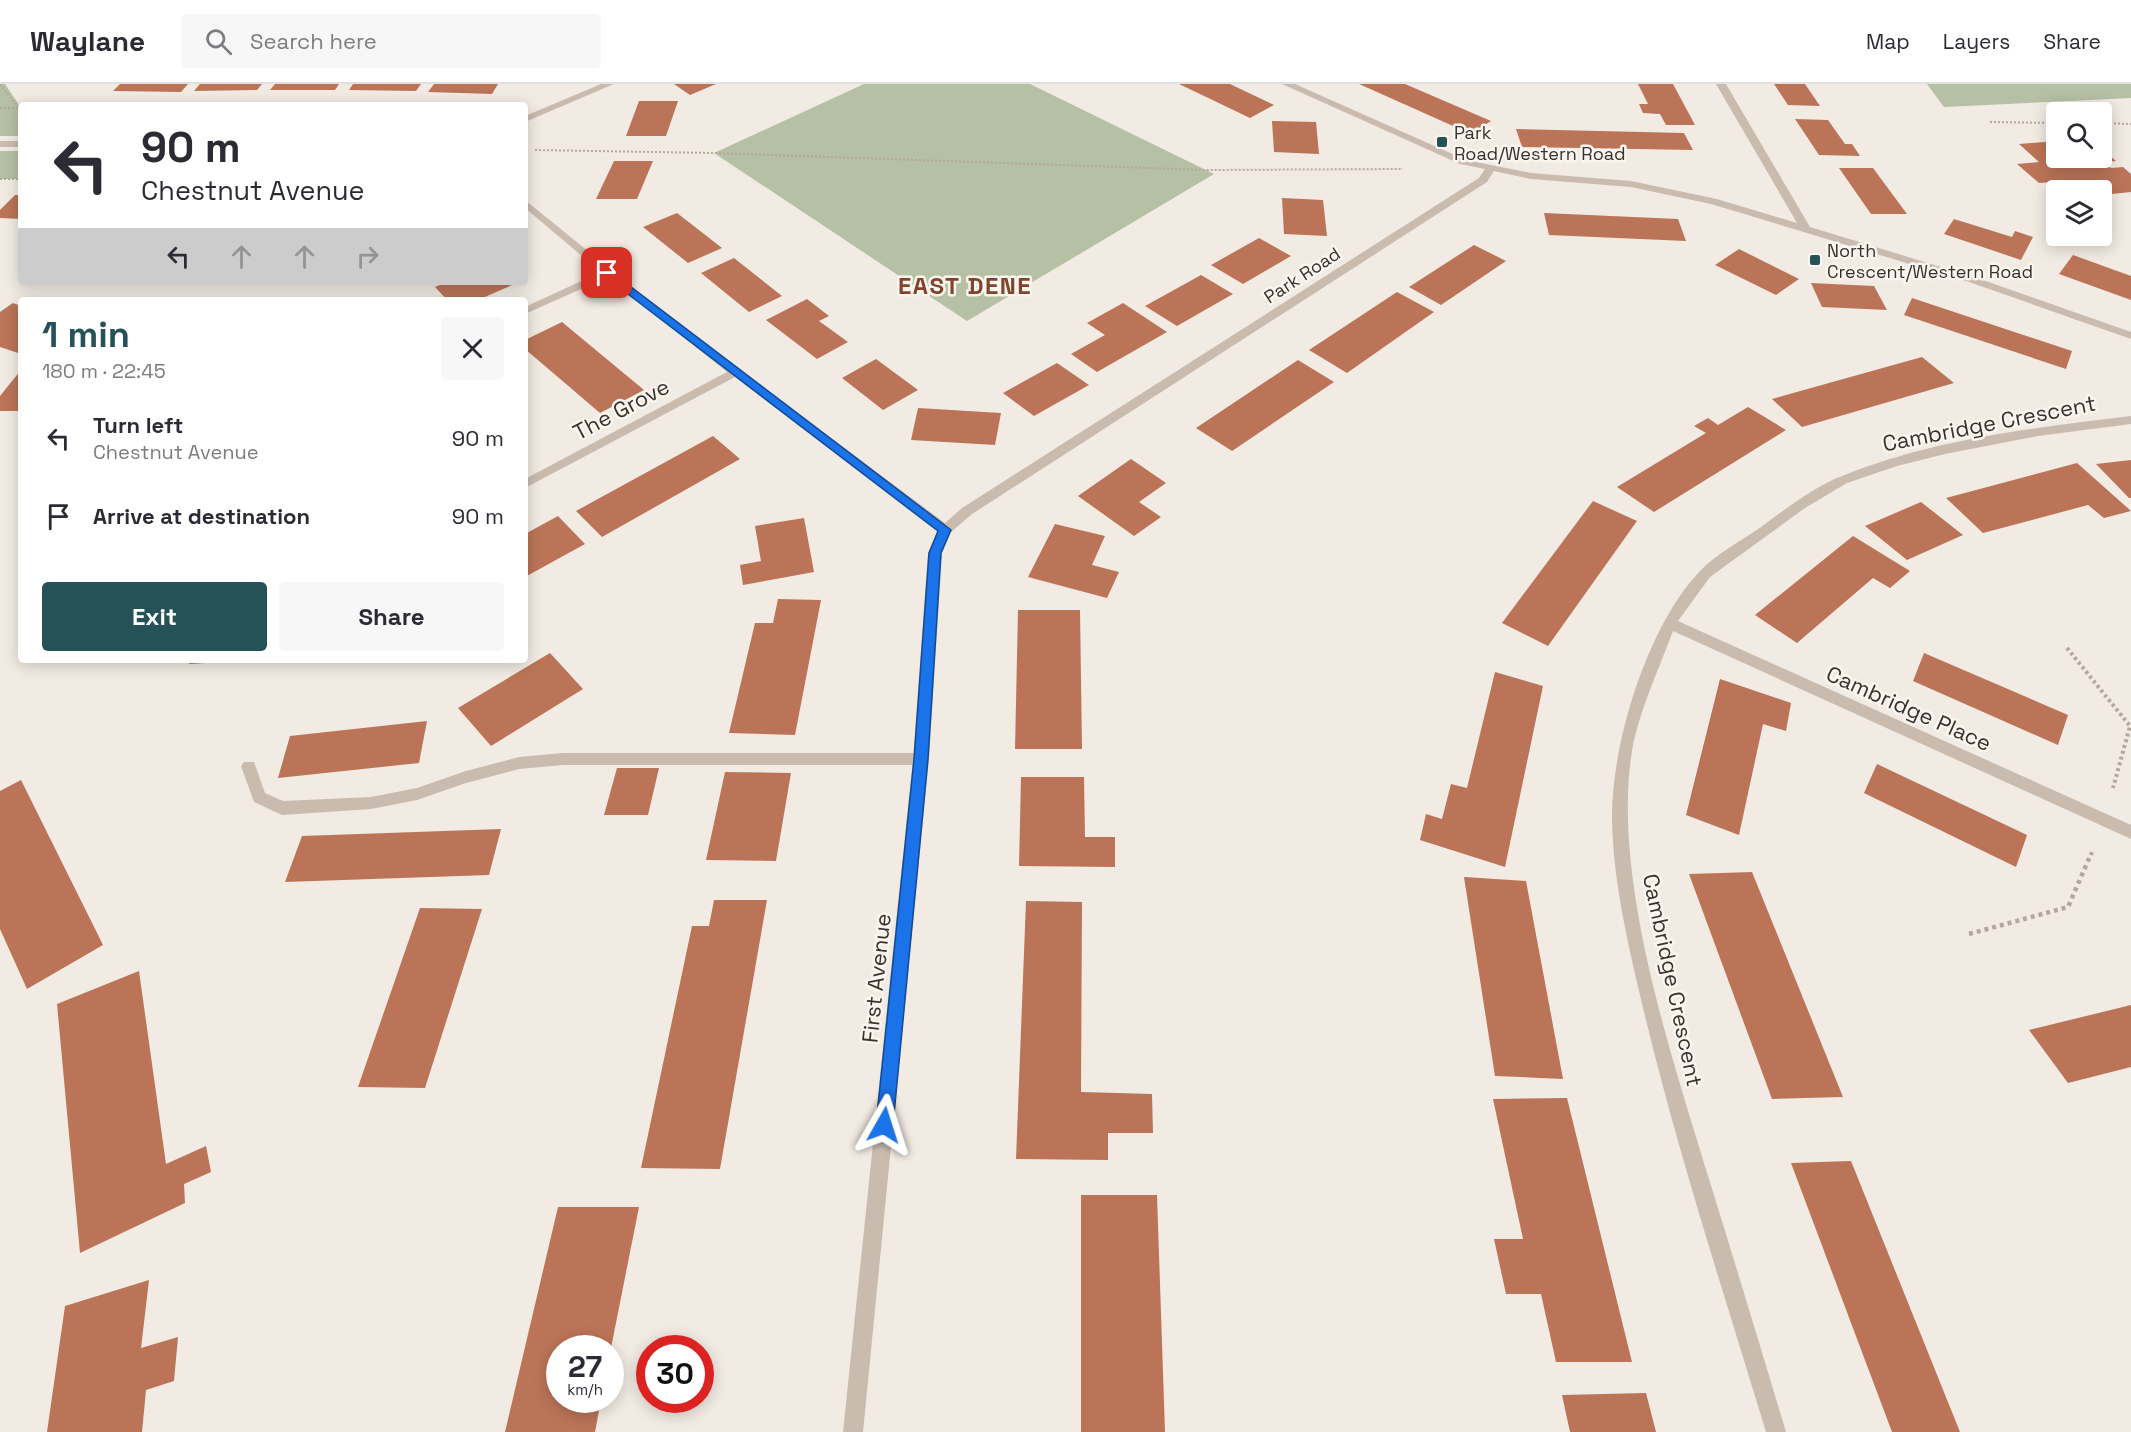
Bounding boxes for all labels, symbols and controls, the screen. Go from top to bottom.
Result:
search box [181,14,601,68]
text: Waylane [30,23,145,59]
icon: search [202,25,235,58]
text: Search here [250,27,377,55]
text: Map [1866,28,1910,55]
text: Layers [1943,28,2010,55]
text: Share [2043,28,2101,55]
map controls [2046,102,2112,246]
button: search [2046,102,2112,168]
text: 90 m [141,121,241,174]
place label: Park Road/Western Road [1454,121,1626,165]
icon: left [42,126,120,204]
marker: Park Road/Western Road [1435,135,1449,149]
text: Chestnut Avenue [141,173,364,208]
button: layers [2046,180,2112,246]
place label: North Crescent/Western Road [1827,239,2033,283]
icon: left [162,240,195,273]
icon: ahead [225,240,258,273]
icon: ahead [288,240,321,273]
icon: right [351,240,384,273]
street label: Park Road [1260,242,1344,308]
pin [581,247,632,298]
marker: North Crescent/Western Road [1808,253,1822,267]
icon: arrive [590,256,623,289]
district label: EAST DENE [898,270,1032,301]
text: 1 min [42,312,130,358]
button: close [441,317,504,380]
text: 180 m · 22:45 [42,358,166,384]
street label: The Grove [568,372,674,446]
street label: Cambridge Crescent [1880,389,2098,457]
text: Turn left [93,411,183,439]
icon: left [42,422,75,455]
text: 90 m [452,424,504,452]
text: Chestnut Avenue [93,439,259,465]
icon: arrive [42,500,75,533]
text: Arrive at destination [93,502,310,530]
text: 90 m [452,502,504,530]
button: Exit [42,582,267,651]
button: Share [279,582,504,651]
street label: Cambridge Place [1822,659,1996,757]
street label: Cambridge Crescent [1637,871,1709,1089]
street label: First Avenue [855,912,897,1044]
position arrow [852,1093,916,1157]
speed limit sign: 30 [636,1335,714,1413]
text: 27 [568,1347,602,1386]
text: km/h [567,1380,603,1399]

